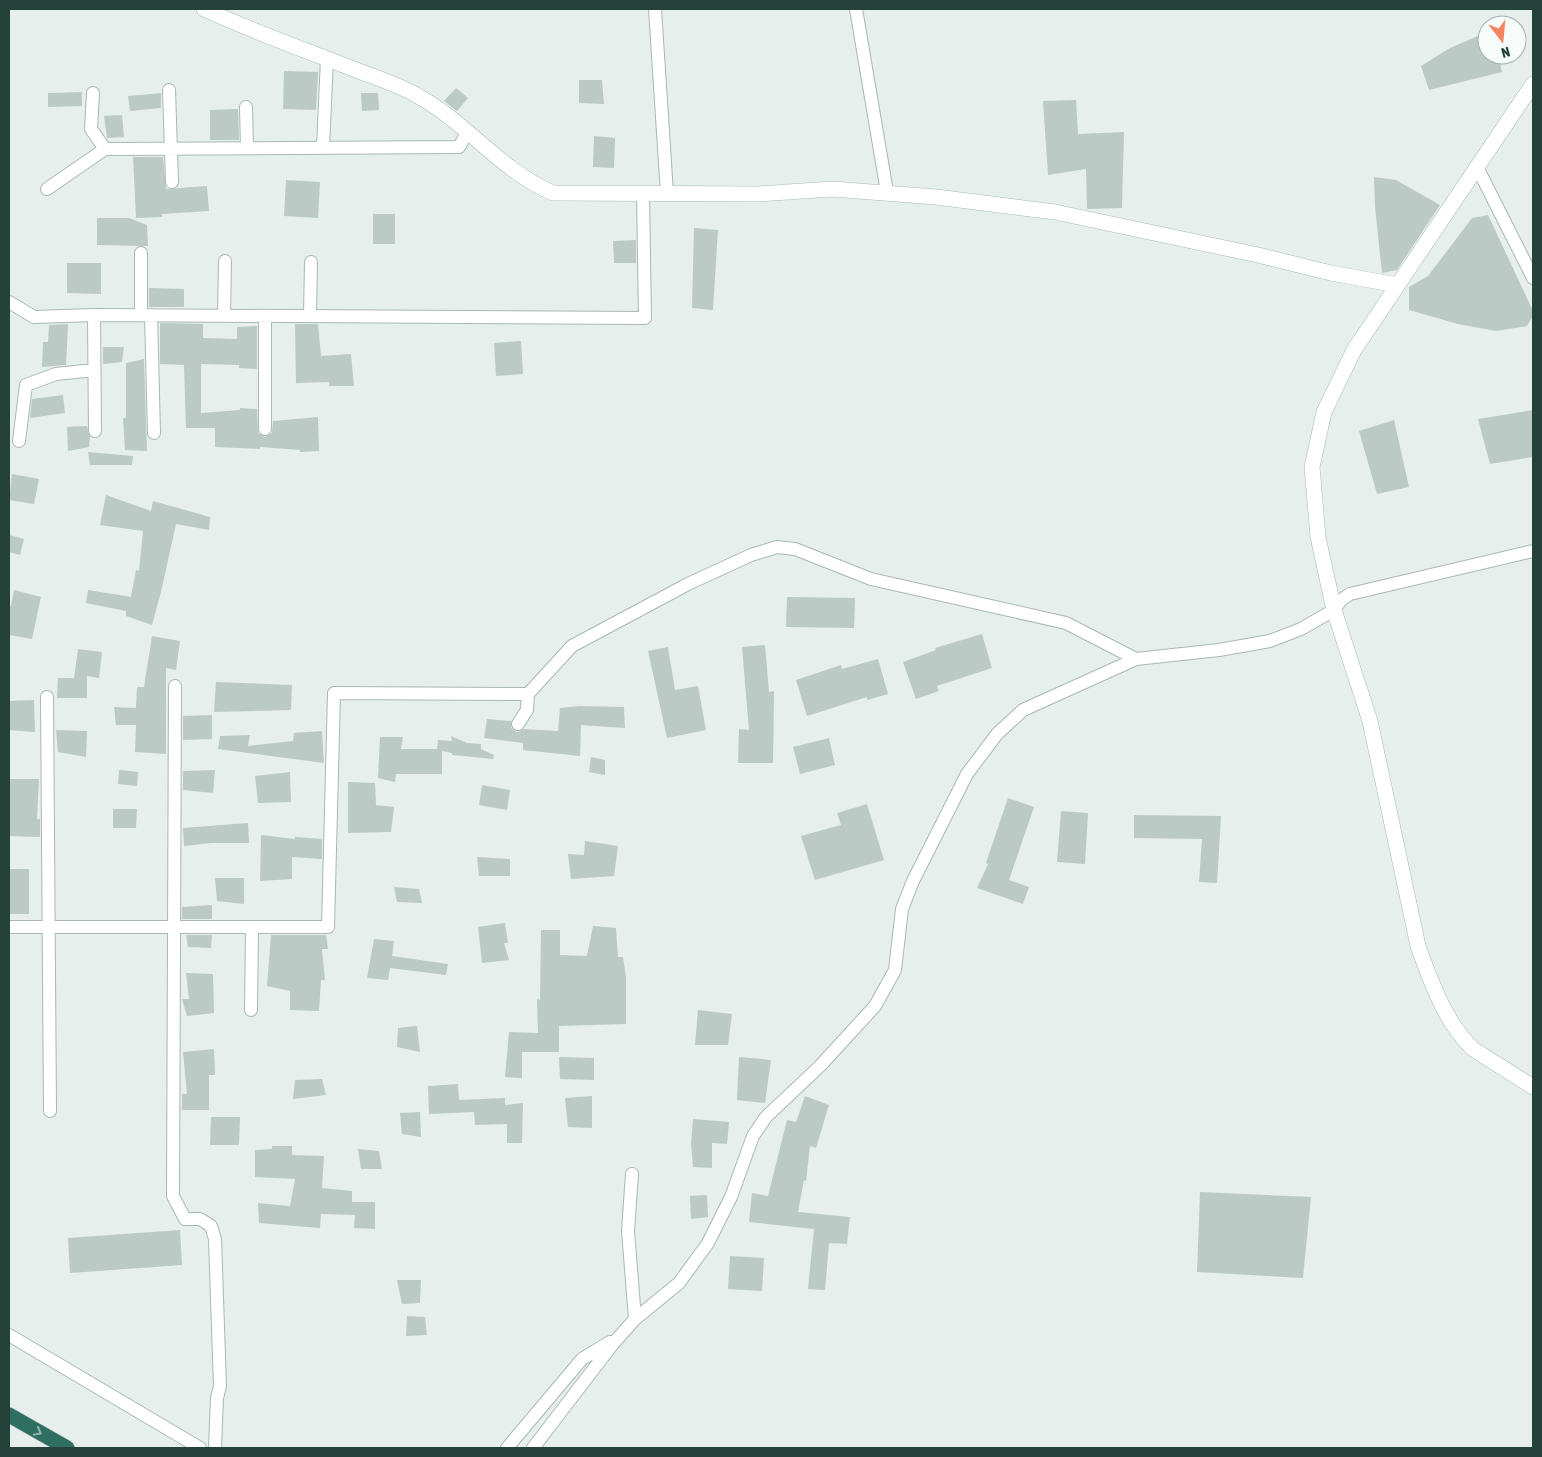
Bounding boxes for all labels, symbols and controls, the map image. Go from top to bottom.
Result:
north arrow [1477,15,1527,65]
text: N [1499,44,1512,61]
one-way arrow [33,1426,42,1436]

